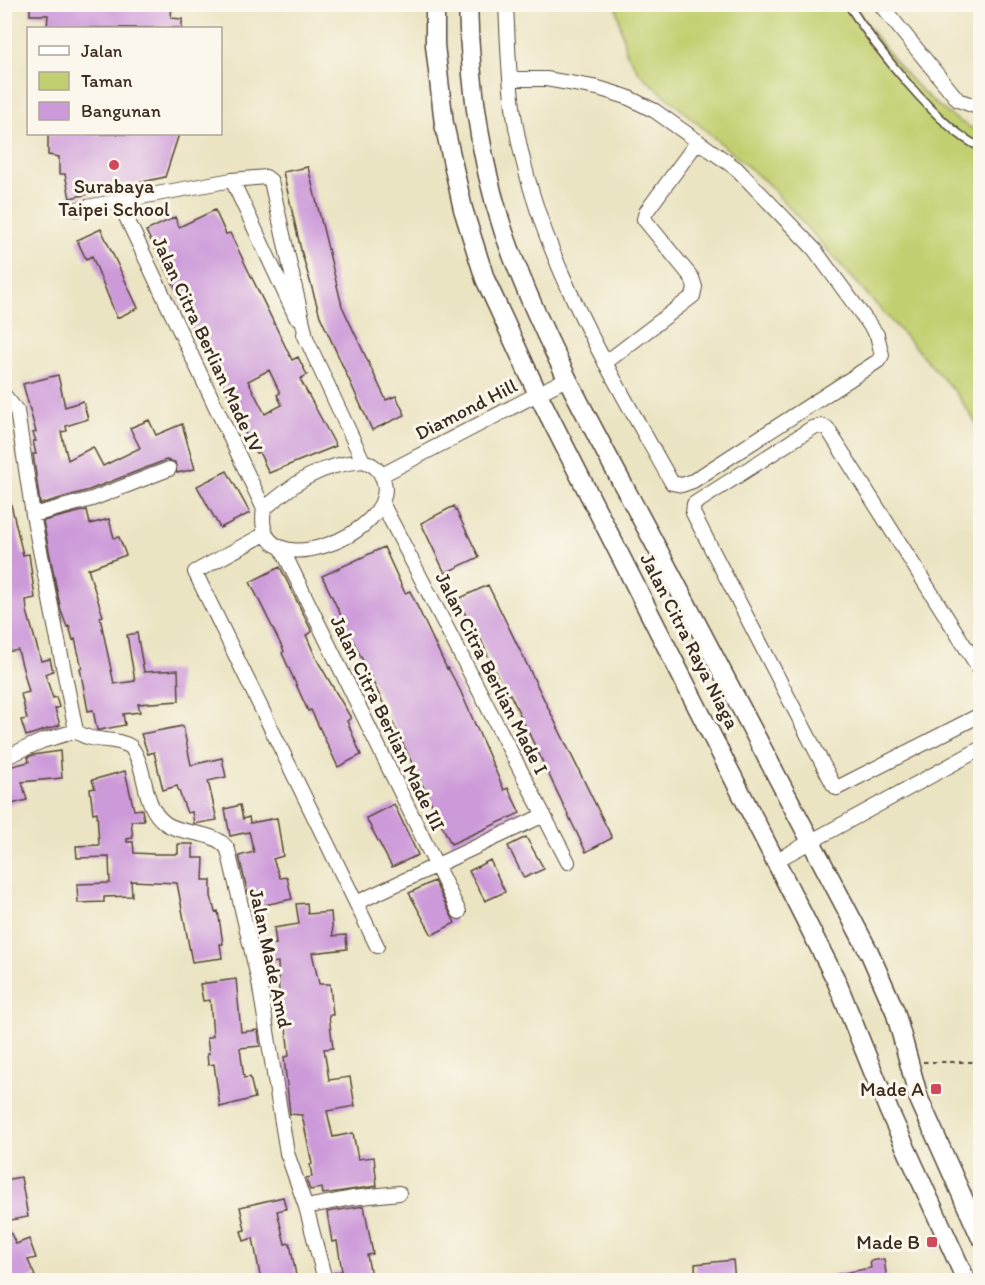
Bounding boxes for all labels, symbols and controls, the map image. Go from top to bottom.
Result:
legend [27,27,222,135]
text: Jalan [81,40,123,62]
text: Taman [81,70,133,92]
text: Bangunan [81,100,161,122]
marker: Surabaya Taipei School [107,158,121,172]
place label: Surabaya Taipei School [58,174,170,221]
street label: Jalan Citra Berlian Made IV [147,232,269,456]
street label: Diamond Hill [411,373,521,445]
street label: Jalan Citra Raya Niaga [635,549,745,734]
street label: Jalan Citra Berlian Made I [431,568,553,778]
street label: Jalan Citra Berlian Made III [325,612,451,834]
street label: Jalan Made Amd [244,886,298,1030]
place label: Made A [860,1077,924,1101]
marker: Made A [929,1082,943,1096]
place label: Made B [856,1230,920,1254]
marker: Made B [925,1235,939,1249]

